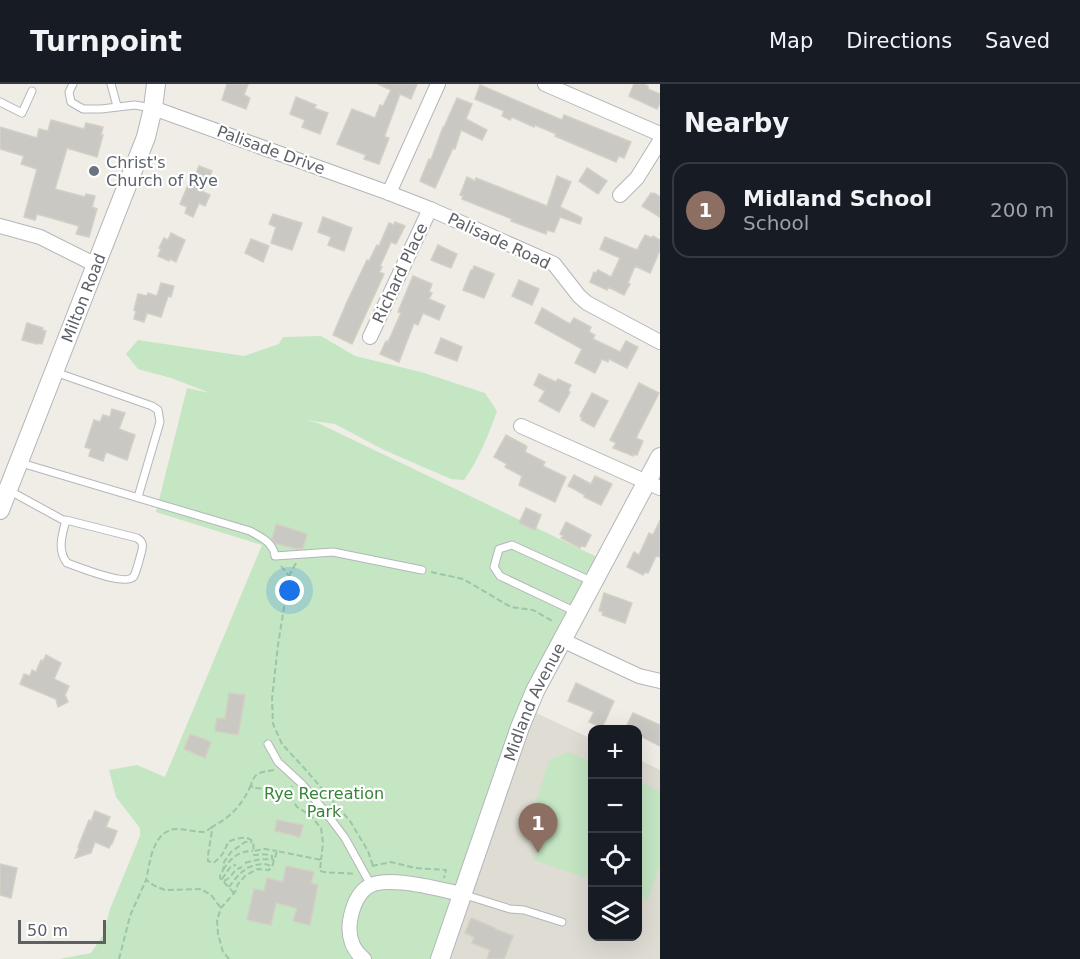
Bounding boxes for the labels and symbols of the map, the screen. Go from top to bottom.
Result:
street label: Palisade Drive [214,122,328,178]
place label: Christ's Church of Rye [106,153,218,190]
marker: Christ's Church of Rye [87,164,101,178]
street label: Palisade Road [445,209,553,273]
street label: Richard Place [368,220,432,326]
street label: Milton Road [57,250,109,345]
your location [275,576,304,605]
street label: Midland Avenue [500,639,569,763]
park label: Rye Recreation Park [264,784,384,821]
pin: 1 [518,804,558,853]
scale bar [18,917,106,944]

